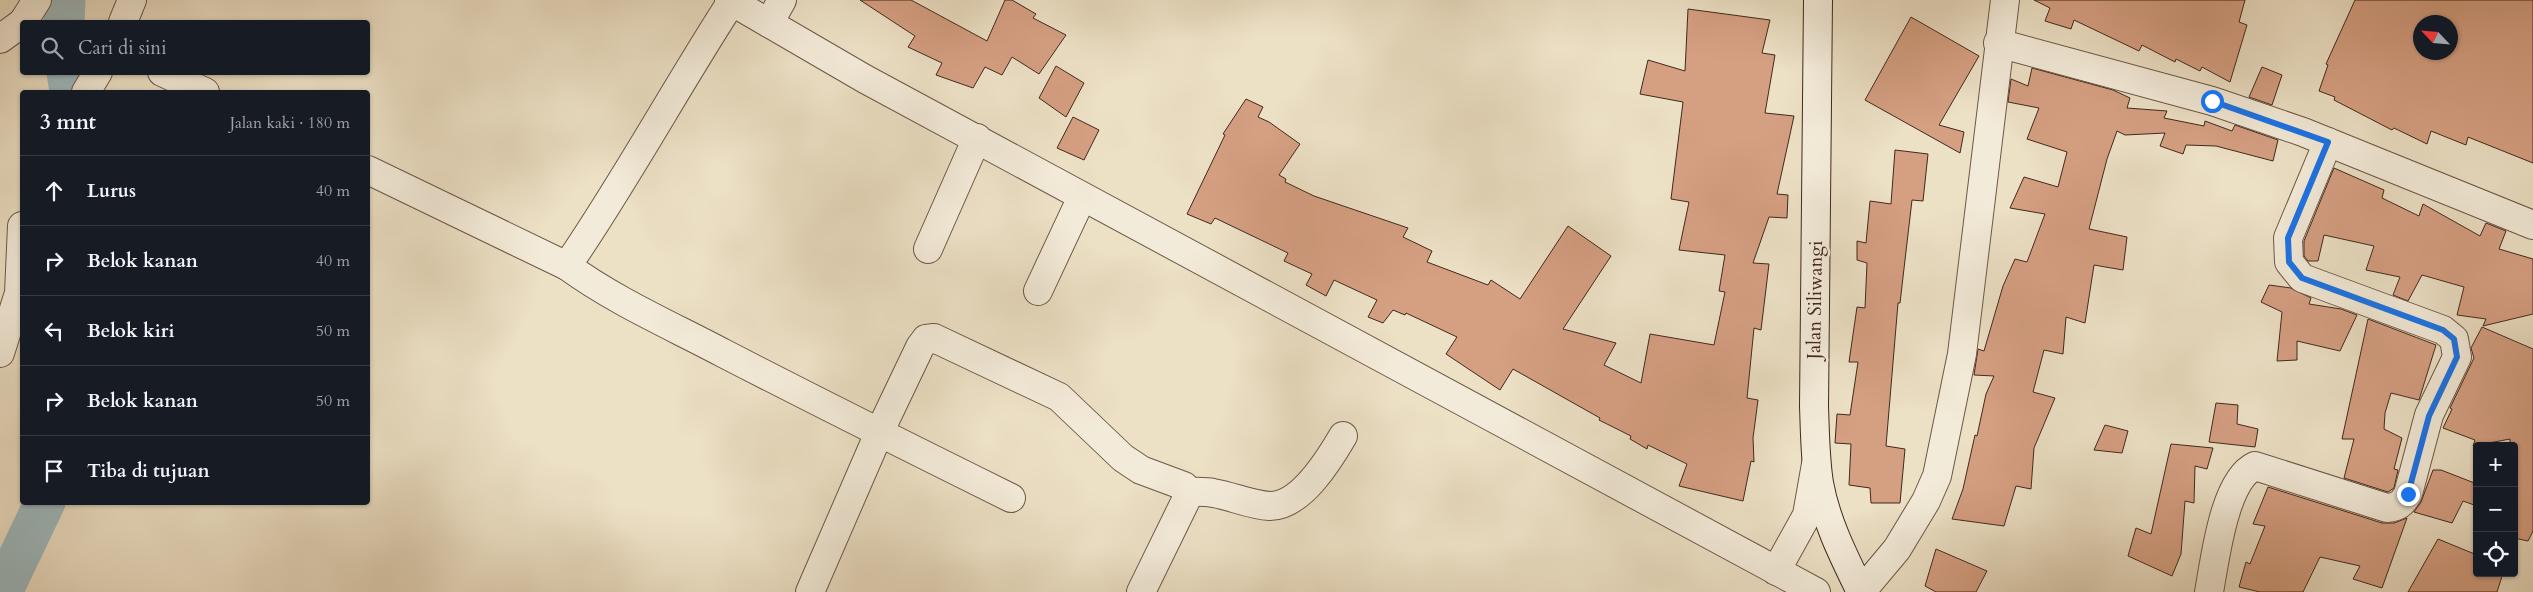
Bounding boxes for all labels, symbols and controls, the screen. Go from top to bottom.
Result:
north arrow [2413,15,2458,60]
search box [20,20,370,75]
icon: search [38,34,66,62]
text: Cari di sini [78,35,167,61]
route start [2201,90,2224,113]
text: 3 mnt [40,108,96,137]
text: Jalan kaki · 180 m [230,112,350,134]
icon: ahead [40,177,68,205]
text: Lurus [87,178,136,204]
text: 40 m [316,180,350,202]
street label: Jalan Siliwangi [1801,240,1829,363]
icon: right [40,247,68,275]
text: Belok kanan [87,248,198,274]
text: 40 m [316,250,350,272]
icon: left [40,317,68,345]
text: Belok kiri [87,318,174,344]
text: 50 m [316,320,350,342]
icon: right [40,387,68,415]
text: Belok kanan [87,388,198,414]
text: 50 m [316,390,350,412]
map controls [2473,442,2518,577]
button: + [2473,442,2518,487]
icon: arrive [40,457,68,485]
text: Tiba di tujuan [87,458,210,484]
route end [2397,483,2420,506]
button: − [2473,487,2518,532]
button: locate [2473,532,2518,577]

